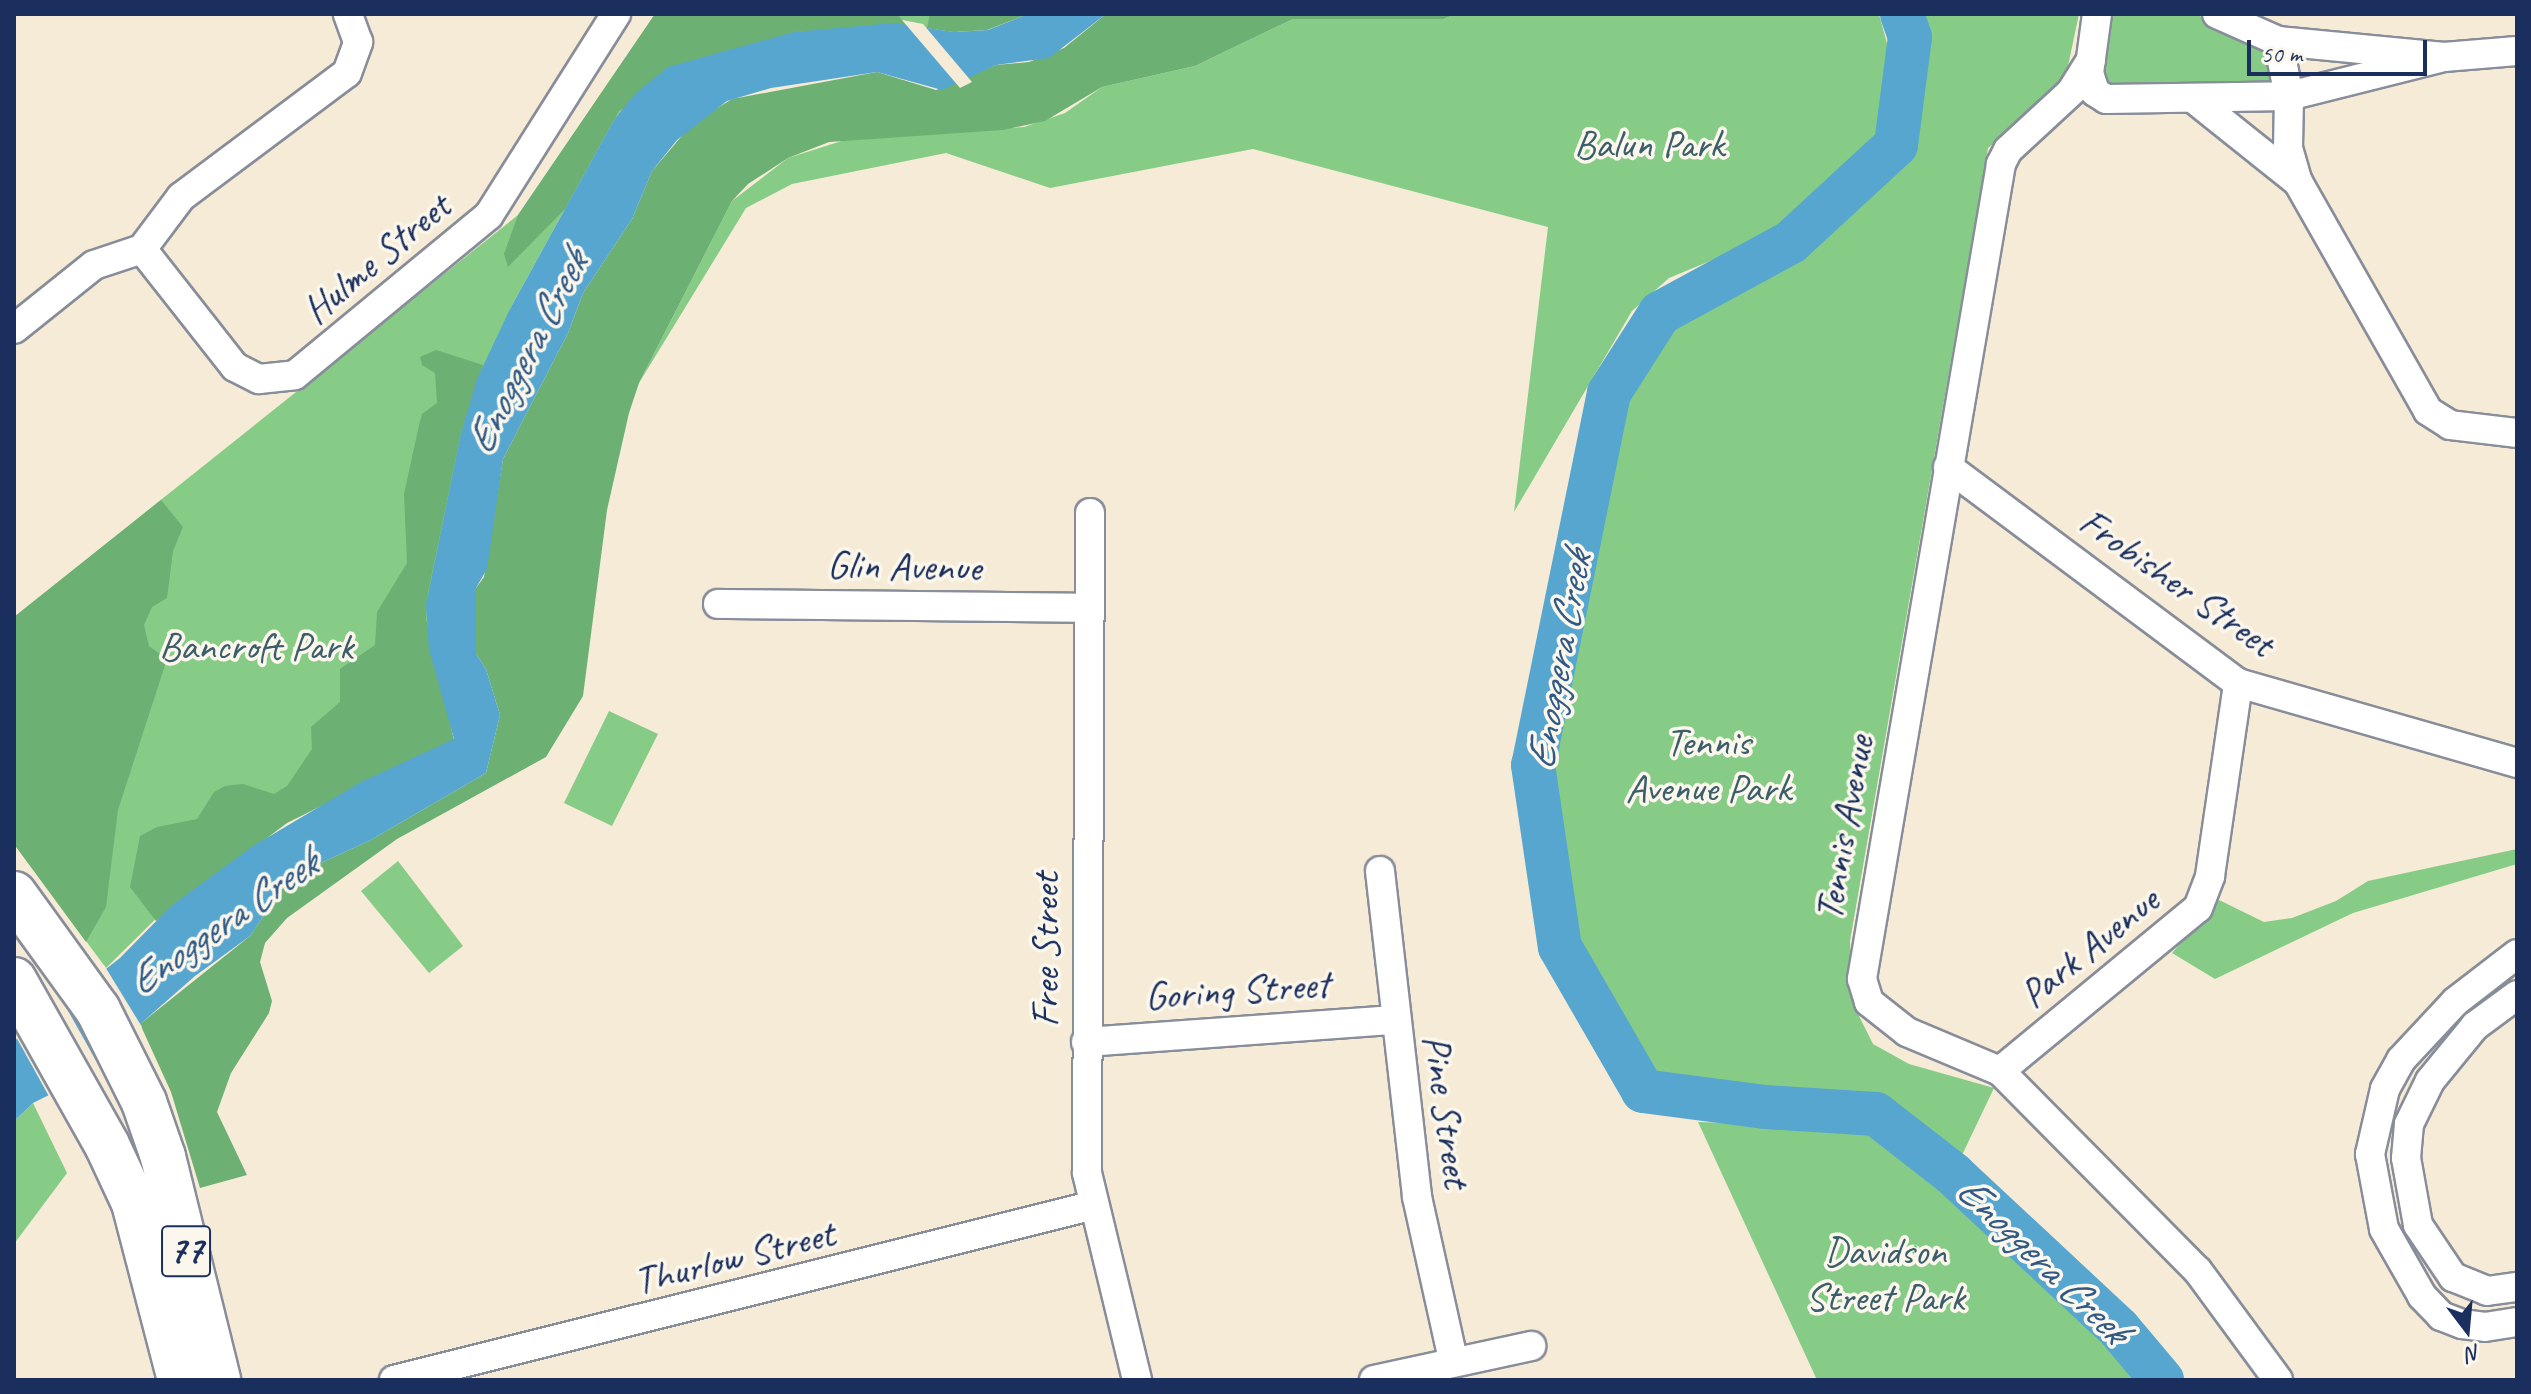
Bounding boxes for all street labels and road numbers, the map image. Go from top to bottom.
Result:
street label: Hulme Street [292,182,460,334]
street label: Frobisher Street [2070,497,2284,667]
street label: Glin Avenue [827,541,981,591]
street label: Tennis Avenue [1804,732,1884,924]
street label: Free Street [1021,873,1069,1027]
street label: Park Avenue [2010,876,2168,1018]
street label: Goring Street [1143,960,1331,1020]
street label: Pine Street [1413,1031,1481,1191]
street label: Thurlow Street [629,1209,839,1305]
road number: 77 [160,1217,212,1285]

